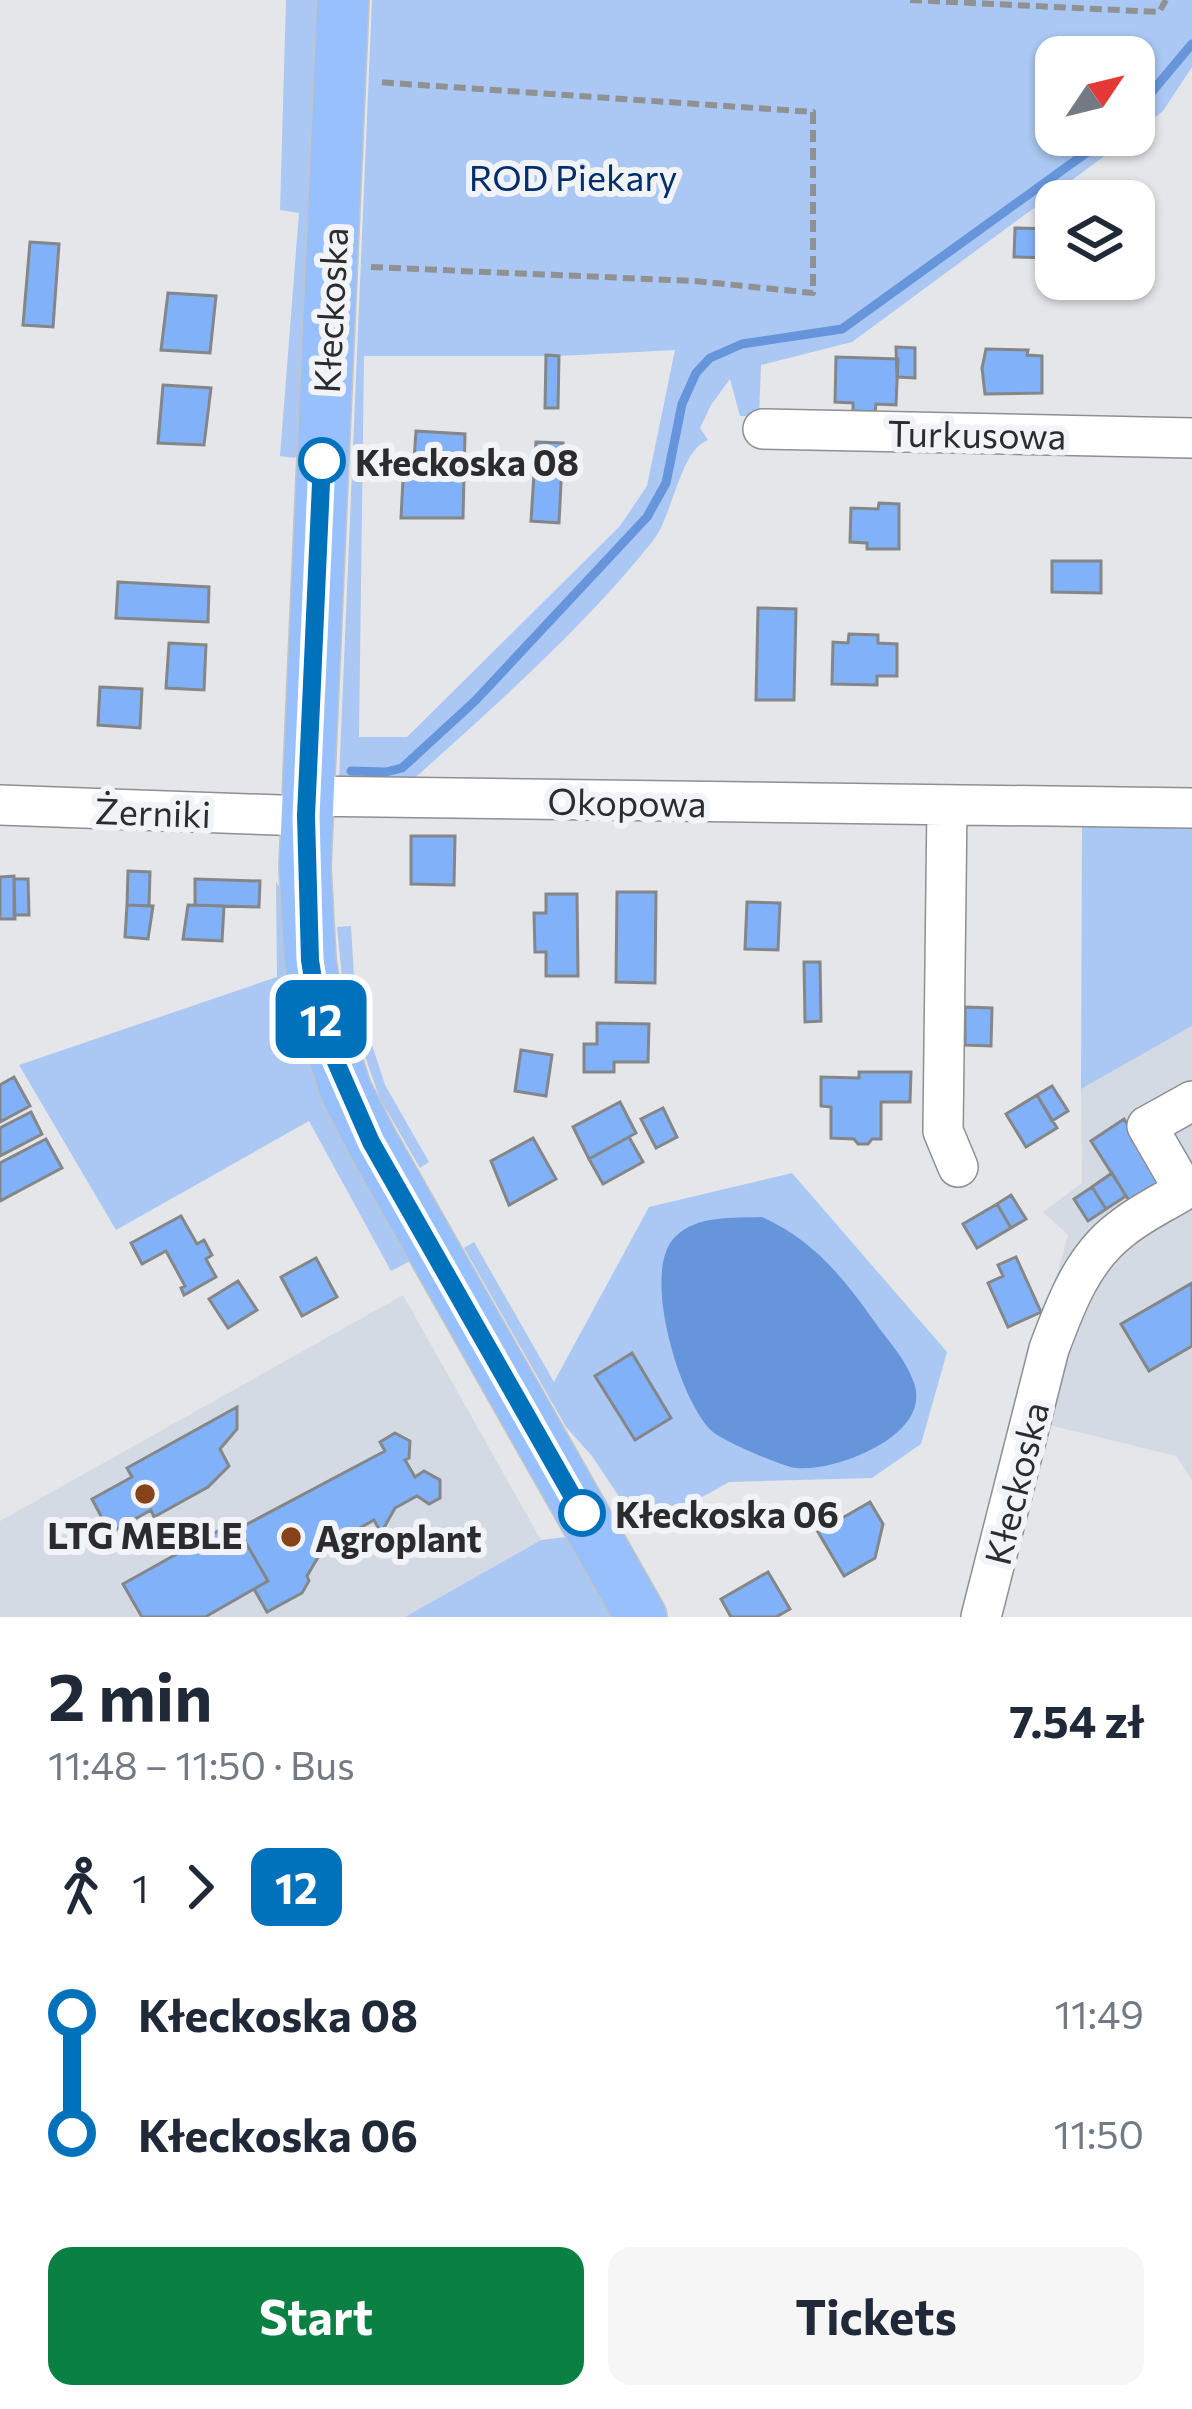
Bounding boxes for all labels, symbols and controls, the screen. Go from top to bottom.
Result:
north arrow [1035,36,1155,156]
map controls [1035,36,1155,300]
park label: ROD Piekary [469,154,677,198]
button: layers [1035,180,1155,300]
street label: Kłeckoska [303,226,355,394]
street label: Turkusowa [887,409,1067,457]
marker: Kłeckoska 08 [300,439,344,483]
place label: Kłeckoska 08 [355,439,579,483]
street label: Okopowa [547,778,707,824]
street label: Żerniki [94,787,212,835]
line badge: 12 [267,980,375,1058]
text: 12 [300,993,342,1045]
street label: Kłeckoska [974,1397,1056,1569]
marker: LTG MEBLE [132,1481,158,1507]
marker: Kłeckoska 06 [560,1491,604,1535]
place label: Kłeckoska 06 [615,1491,839,1535]
place label: LTG MEBLE [47,1512,243,1556]
place label: Agroplant [315,1515,482,1559]
marker: Agroplant [278,1524,304,1550]
text: 2 min [48,1654,212,1735]
text: 7.54 zł [1009,1692,1144,1747]
text: 11:48 – 11:50 · Bus [48,1740,355,1788]
icon: walk [48,1854,114,1920]
icon: forward [167,1854,233,1920]
text: 12 [275,1861,318,1913]
text: 1 [132,1863,149,1911]
text: Kłeckoska 08 [138,1986,418,2041]
text: 11:49 [1054,1989,1144,2037]
text: Kłeckoska 06 [138,2106,418,2161]
text: 11:50 [1054,2109,1144,2157]
button: Start [48,2247,584,2385]
button: Tickets [608,2247,1144,2385]

